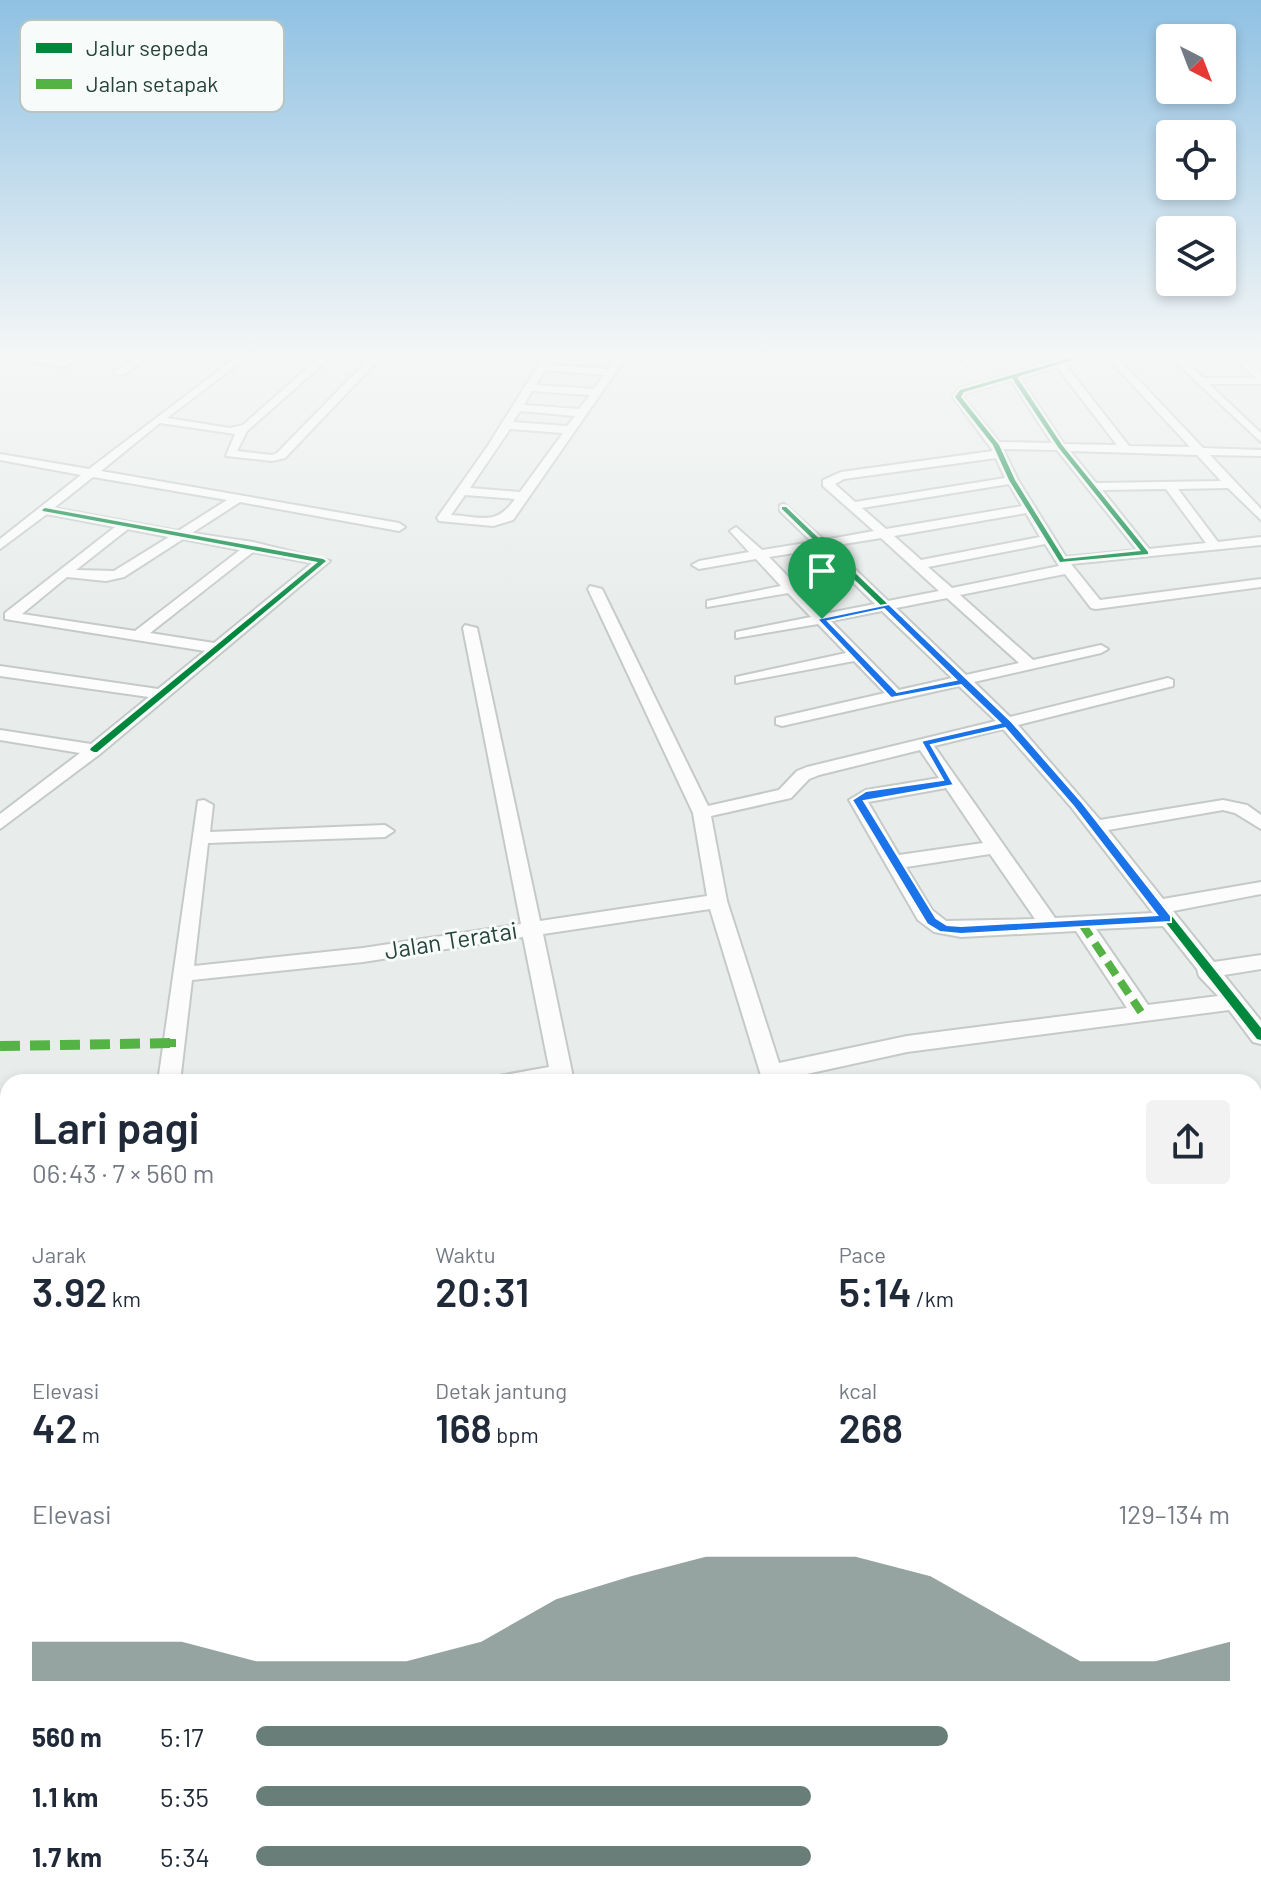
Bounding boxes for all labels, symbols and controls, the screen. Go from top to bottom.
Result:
legend [20,20,284,112]
north arrow [1156,24,1236,104]
map controls [1156,24,1236,296]
text: Jalur sepeda [86,34,208,60]
text: Jalan setapak [86,70,218,96]
button: locate [1156,120,1236,200]
button: layers [1156,216,1236,296]
pin [788,537,856,619]
icon: arrive [800,549,844,593]
street label: Jalan Teratai [382,915,519,964]
text: Lari pagi [32,1100,200,1153]
button: share [1146,1100,1230,1184]
text: 06:43 · 7 × 560 m [32,1157,214,1188]
text: Jarak [32,1241,86,1267]
text: Waktu [435,1241,496,1267]
text: Pace [839,1241,886,1267]
text: 3.92 [32,1267,107,1315]
text: 20:31 [435,1267,530,1315]
text: 5:14 [839,1267,912,1315]
text: km [107,1285,141,1311]
text: /km [912,1285,954,1311]
text: Elevasi [32,1377,99,1403]
text: Detak jantung [435,1377,567,1403]
text: kcal [839,1377,877,1403]
text: 42 [32,1403,77,1451]
text: 168 [435,1403,492,1451]
text: 268 [839,1403,903,1451]
text: m [77,1421,100,1447]
text: bpm [492,1421,539,1447]
text: Elevasi [32,1498,112,1529]
text: 129–134 m [1118,1498,1230,1529]
text: 560 m [32,1721,102,1752]
text: 5:17 [160,1721,204,1752]
text: 1.1 km [32,1781,98,1812]
text: 5:35 [160,1781,209,1812]
text: 1.7 km [32,1841,102,1872]
text: 5:34 [160,1841,210,1872]

